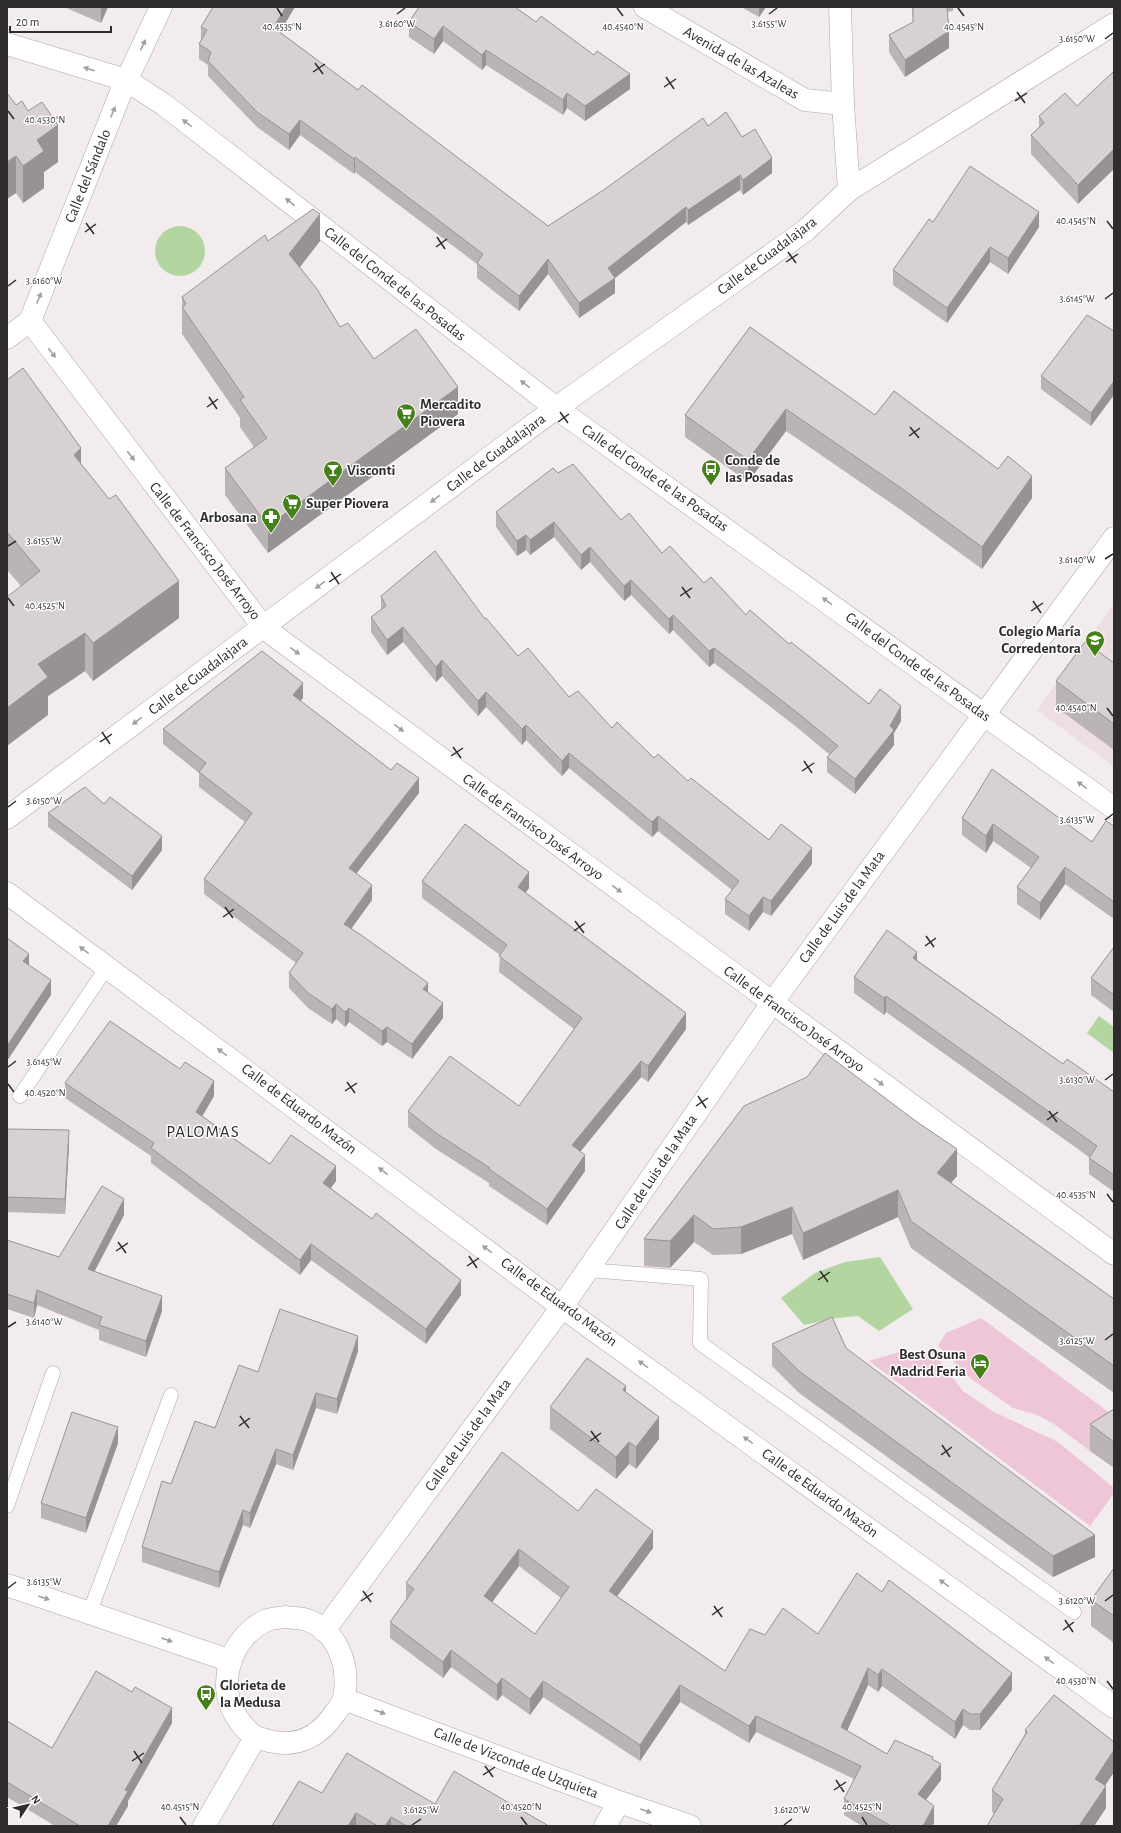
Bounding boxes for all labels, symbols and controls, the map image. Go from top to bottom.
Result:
scale bar [10,8,111,34]
text: 20 m [16,16,39,28]
text: 3.6160°W [379,19,415,29]
text: 3.6155°W [752,19,787,29]
text: 40.4535°N [262,22,302,32]
text: 40.4540°N [602,22,644,32]
text: 40.4545°N [944,22,984,32]
street label: Avenida de las Azaleas [681,24,801,102]
text: 3.6150°W [1059,34,1095,44]
one-way arrow [140,39,146,51]
one-way arrow [83,66,95,72]
one-way arrow [111,106,117,118]
text: 40.4530°N [25,115,65,125]
one-way arrow [181,118,192,127]
street label: Calle del Sándalo [62,127,114,225]
one-way arrow [284,198,295,206]
street label: Calle de Guadalajara [715,214,819,298]
text: 40.4545°N [1056,216,1096,226]
street label: Calle del Conde de las Posadas [321,224,469,344]
text: 3.6160°W [26,276,62,286]
one-way arrow [36,291,42,303]
text: 3.6145°W [1059,294,1095,304]
one-way arrow [48,347,57,358]
one-way arrow [520,380,531,389]
place label: Mercadito Piovera [420,397,481,429]
supermarket icon: Mercadito Piovera [395,402,417,430]
street label: Calle de Guadalajara [444,411,548,495]
street label: Calle del Conde de las Posadas [579,422,731,534]
one-way arrow [127,450,136,461]
place label: Conde de las Posadas [725,453,794,485]
bus stop icon: Conde de las Posadas [700,458,722,486]
bar icon: Visconti [322,459,344,487]
place label: Visconti [347,463,396,478]
street label: Calle de Francisco José Arroyo [147,479,263,623]
supermarket icon: Super Piovera [281,492,303,520]
one-way arrow [430,495,441,503]
place label: Super Piovera [306,496,389,511]
pharmacy icon: Arbosana [260,506,282,534]
place label: Arbosana [200,510,257,525]
text: 3.6155°W [27,536,62,546]
text: 3.6140°W [1059,555,1095,565]
one-way arrow [315,581,326,589]
one-way arrow [822,597,832,605]
text: 40.4525°N [25,601,65,611]
street label: Calle del Conde de las Posadas [843,609,993,725]
place label: Colegio María Corredentora [999,624,1081,656]
school or university icon: Colegio María Corredentora [1084,629,1106,657]
street label: Calle de Guadalajara [146,634,250,718]
one-way arrow [290,647,300,655]
text: 40.4540°N [1055,703,1097,713]
one-way arrow [132,717,143,725]
one-way arrow [394,724,405,732]
street label: Calle de Francisco José Arroyo [460,771,606,883]
one-way arrow [1077,781,1088,789]
text: 3.6150°W [26,796,62,806]
text: 3.6135°W [1060,815,1094,825]
street label: Calle de Luis de la Mata [796,848,888,966]
one-way arrow [611,884,622,893]
one-way arrow [79,946,89,954]
street label: Calle de Francisco José Arroyo [721,963,867,1075]
one-way arrow [217,1048,227,1056]
text: 3.6145°W [26,1057,62,1067]
street label: Calle de Eduardo Mazón [239,1061,359,1157]
text: 3.6130°W [1059,1075,1095,1085]
one-way arrow [874,1078,885,1086]
text: 40.4520°N [25,1088,65,1098]
street label: Calle de Luis de la Mata [612,1112,700,1232]
district label: PALOMAS [166,1123,240,1140]
one-way arrow [377,1167,388,1176]
text: 40.4535°N [1056,1190,1096,1200]
one-way arrow [482,1245,492,1253]
street label: Calle de Eduardo Mazón [498,1255,620,1349]
text: 3.6140°W [26,1317,62,1327]
text: 3.6125°W [1059,1336,1095,1346]
place label: Best Osuna Madrid Feria [890,1347,966,1379]
hotel icon: Best Osuna Madrid Feria [969,1352,991,1380]
one-way arrow [638,1360,648,1368]
street label: Calle de Luis de la Mata [422,1376,514,1494]
one-way arrow [743,1437,753,1445]
street label: Calle de Eduardo Mazón [759,1446,881,1540]
text: 3.6135°W [27,1577,61,1587]
one-way arrow [938,1579,949,1587]
one-way arrow [38,1596,50,1602]
text: 3.6120°W [1059,1596,1095,1606]
one-way arrow [161,1637,173,1643]
one-way arrow [1043,1656,1054,1664]
text: 40.4530°N [1056,1676,1096,1686]
place label: Glorieta de la Medusa [220,1678,286,1710]
bus stop icon: Glorieta de la Medusa [195,1683,217,1711]
one-way arrow [375,1710,387,1716]
street label: Calle de Vizconde de Uzquieta [432,1725,600,1801]
north arrow [8,1785,48,1825]
text: N [29,1793,42,1806]
text: 40.4515°N [161,1802,199,1812]
text: 40.4520°N [501,1802,541,1812]
text: 40.4525°N [842,1802,882,1812]
text: 3.6125°W [403,1805,439,1815]
text: 3.6120°W [774,1805,810,1815]
one-way arrow [641,1809,653,1815]

